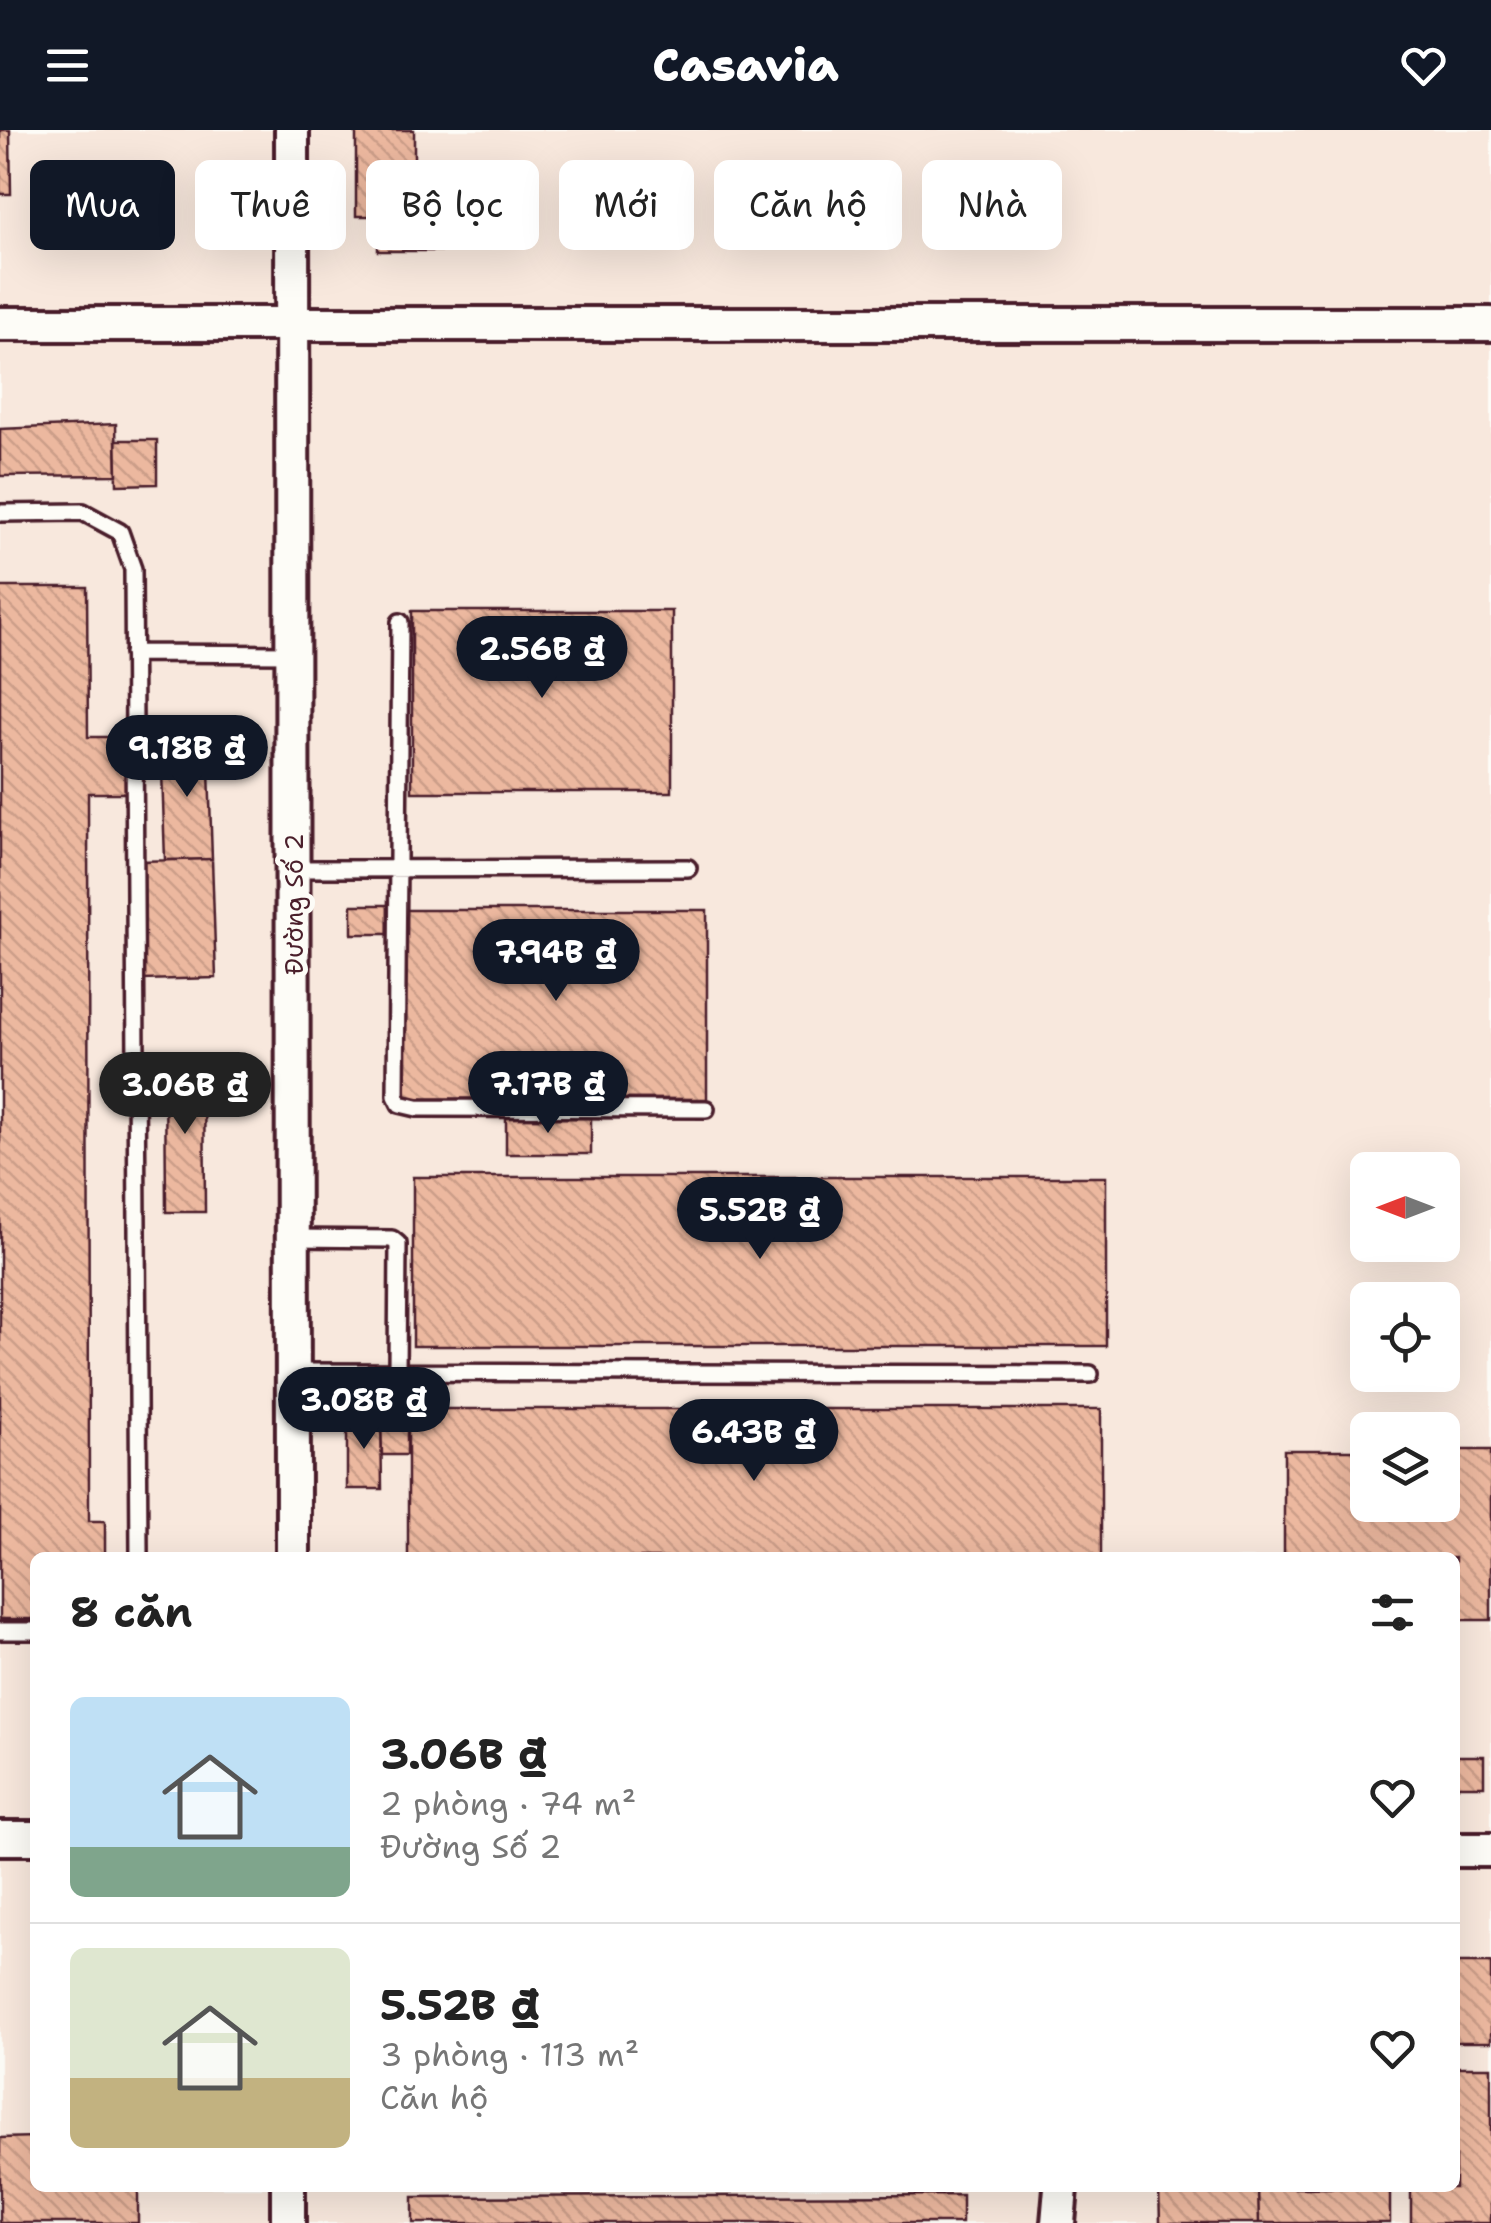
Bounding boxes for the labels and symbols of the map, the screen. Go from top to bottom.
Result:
pin: 2.56B ₫ [450,616,634,701]
pin: 9.18B ₫ [95,715,279,800]
street label: Đường Số 2 [277,833,311,975]
pin: 7.94B ₫ [464,919,648,1004]
pin: 7.17B ₫ [456,1051,640,1136]
pin: 3.06B ₫ [93,1052,277,1137]
north arrow [1350,1152,1460,1262]
pin: 5.52B ₫ [668,1177,852,1262]
pin: 3.08B ₫ [272,1367,456,1452]
pin: 6.43B ₫ [662,1399,846,1484]

